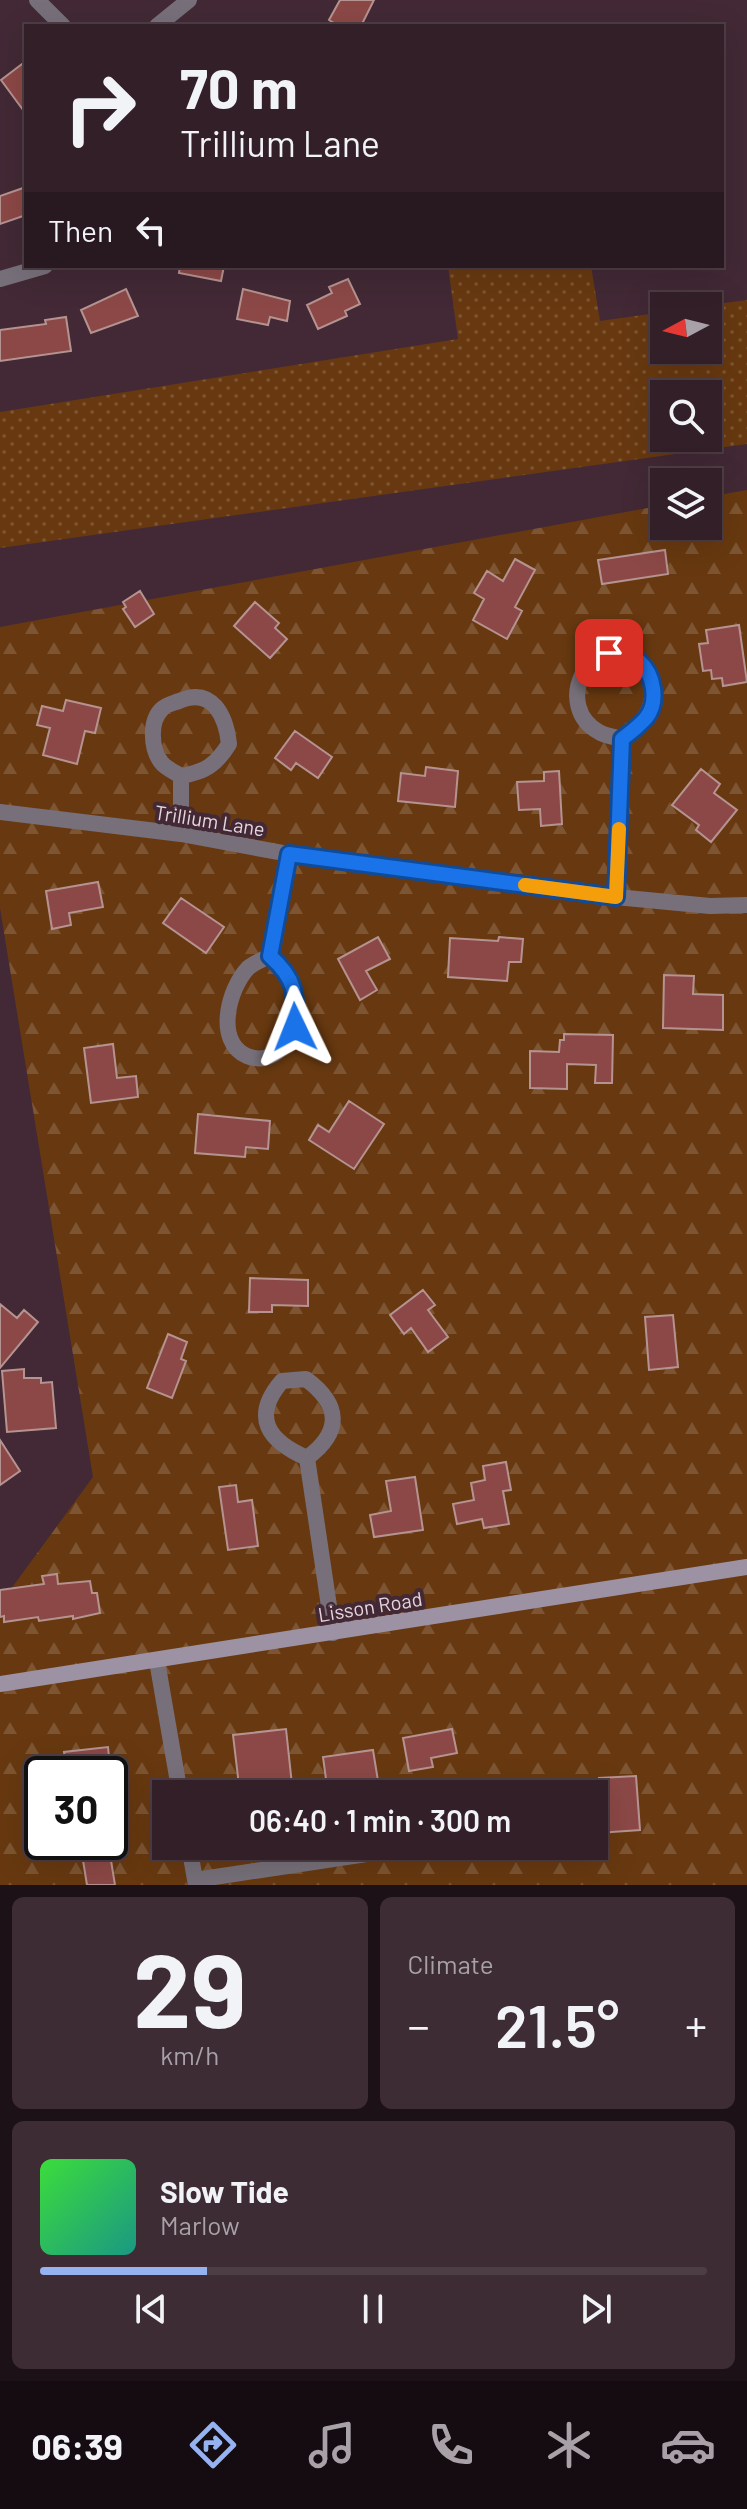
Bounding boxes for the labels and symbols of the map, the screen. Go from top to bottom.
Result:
north arrow [650,292,722,364]
pin [575,619,643,687]
street label: Trillium Lane [153,799,267,841]
position arrow [253,985,337,1069]
street label: Lisson Road [316,1586,424,1626]
speed limit sign: 30 [24,1756,128,1860]

